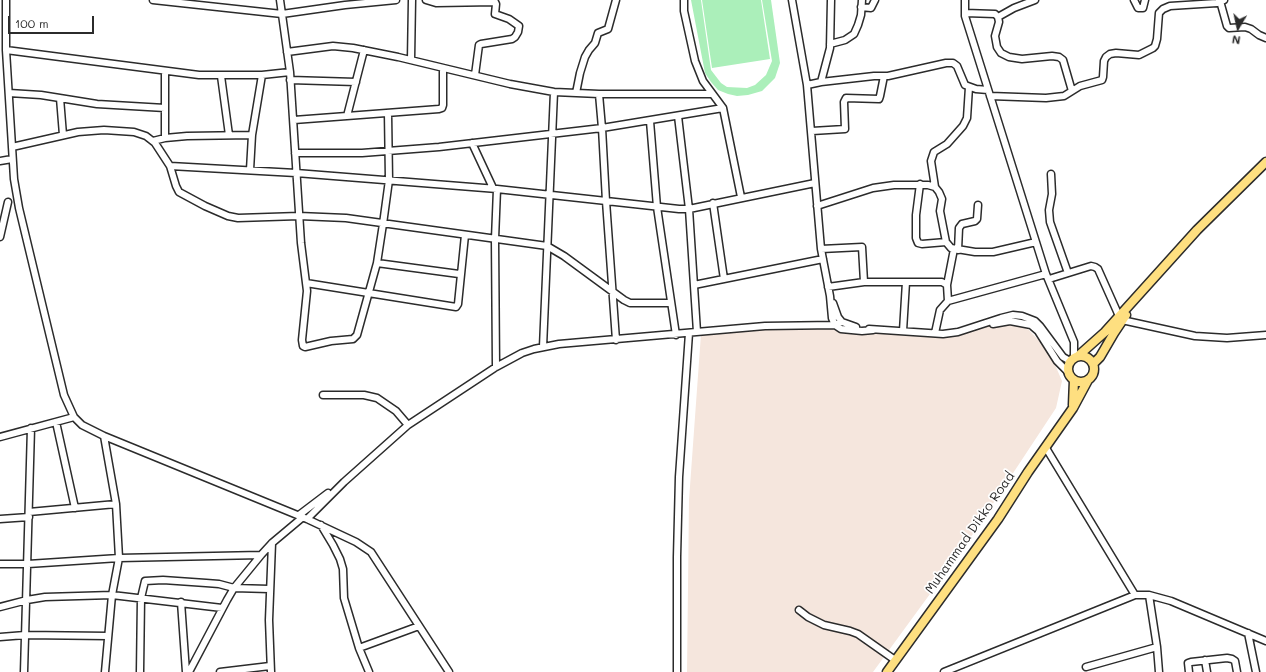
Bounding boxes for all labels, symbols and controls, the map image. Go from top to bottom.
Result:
scale bar [10,8,96,34]
north arrow [1218,8,1258,48]
text: 100 m [15,15,49,31]
text: N [1231,32,1241,48]
street label: Muhammad Dikko Road [922,469,1018,597]

